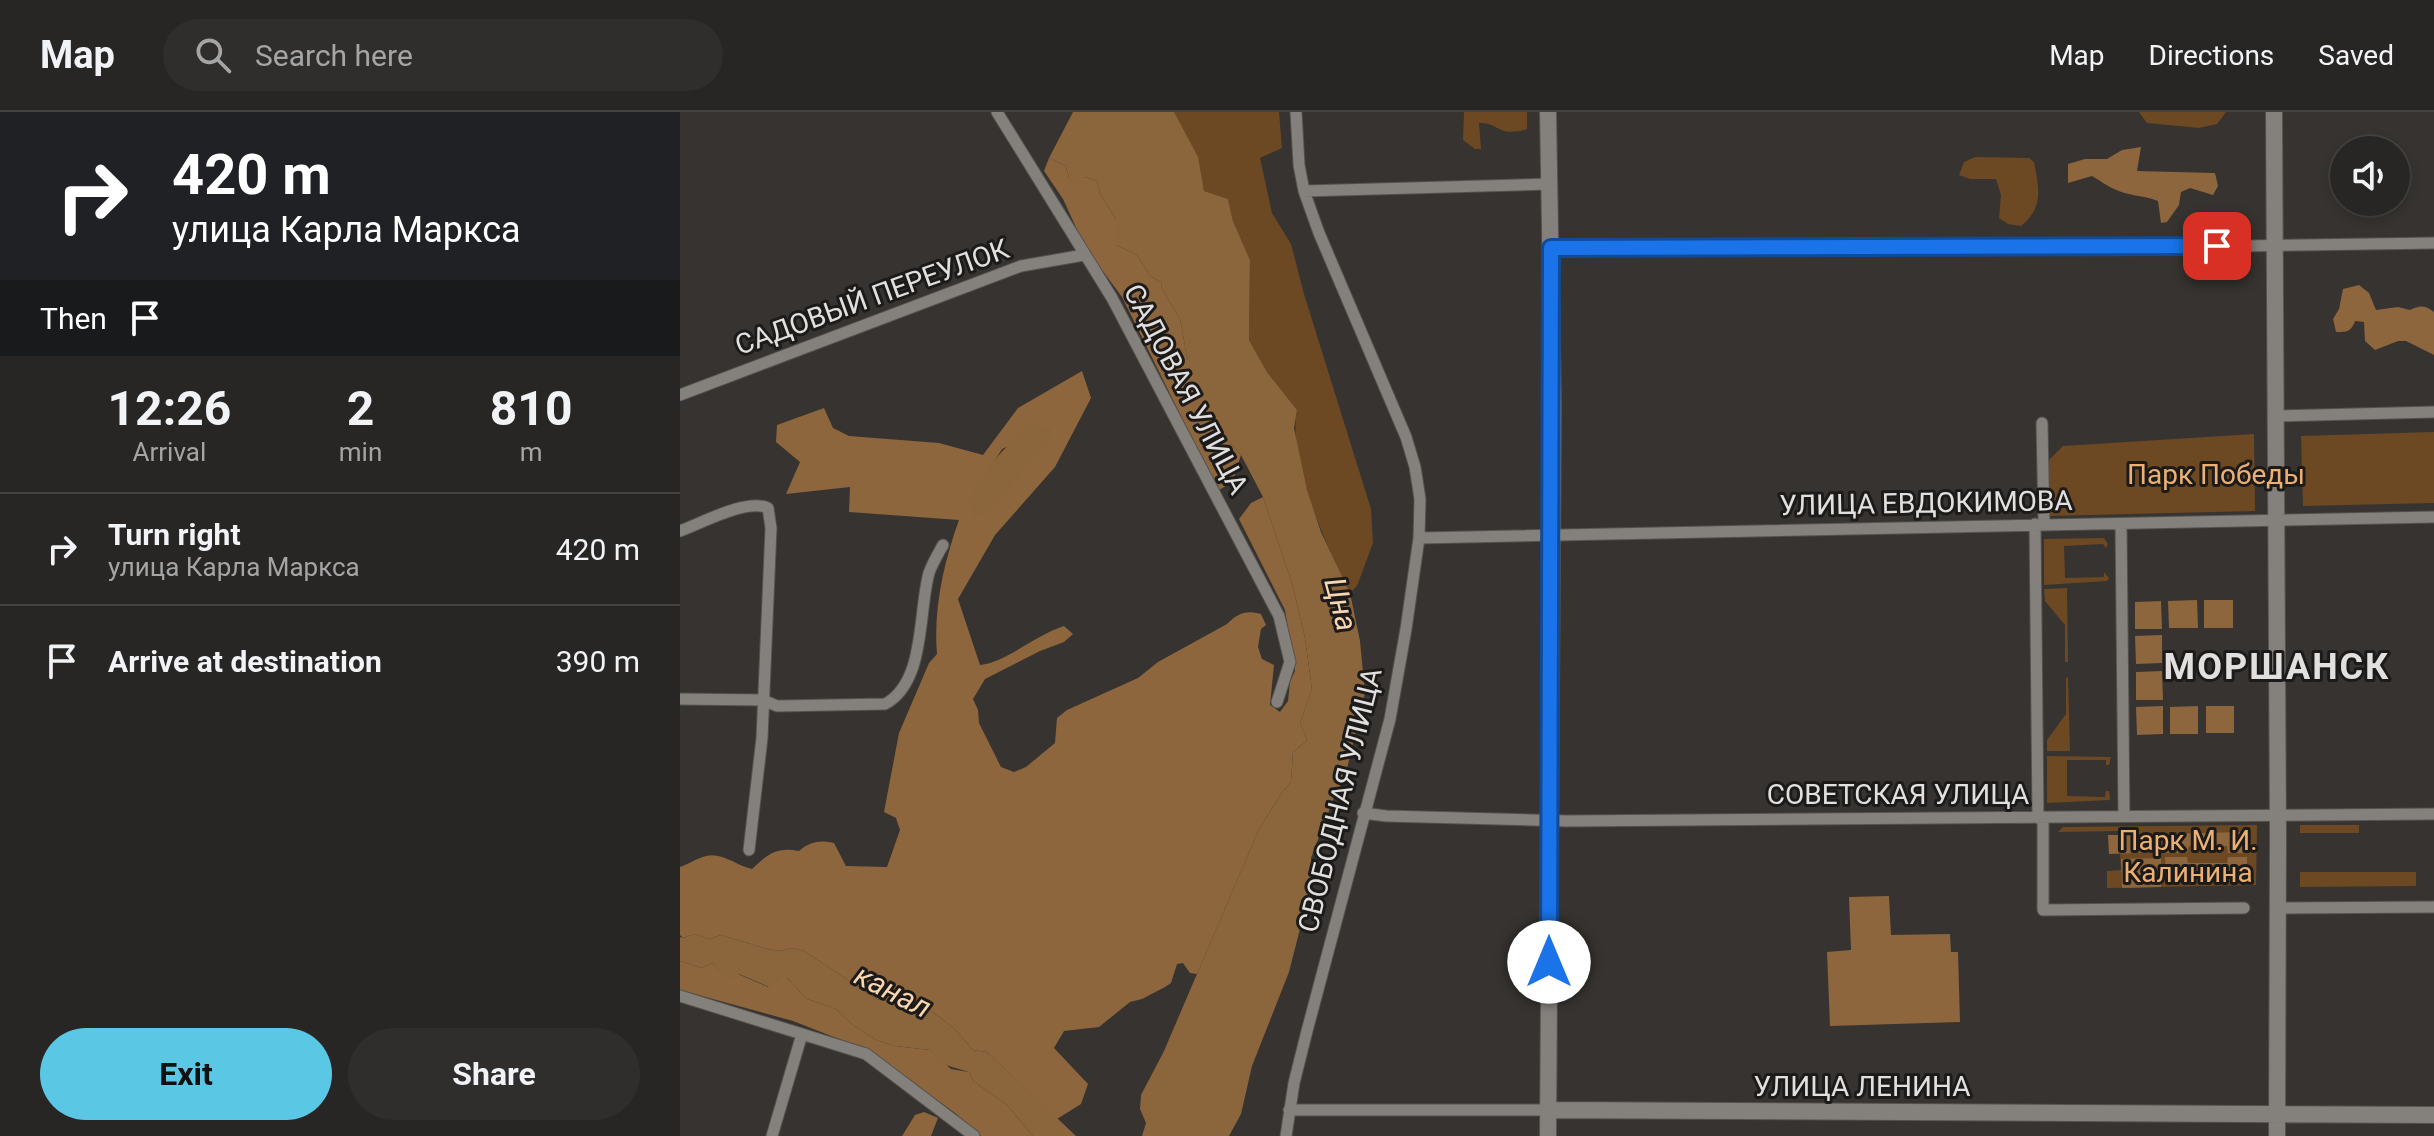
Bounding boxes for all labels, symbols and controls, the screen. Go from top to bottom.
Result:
search box [163,19,723,91]
text: Map [40,33,115,77]
icon: search [191,33,235,77]
text: Search here [255,38,413,73]
text: Map [2049,39,2105,72]
text: Directions [2149,39,2274,72]
text: Saved [2318,39,2394,72]
map controls [2330,136,2410,216]
button: sound [2330,136,2410,216]
text: 420 m [172,142,331,208]
icon: right [40,144,144,248]
text: улица Карла Маркса [172,209,521,251]
pin [2183,212,2251,280]
icon: arrive [2195,224,2239,268]
street label: САДОВЫЙ ПЕРЕУЛОК [731,232,1013,362]
street label: САДОВАЯ УЛИЦА [1117,278,1255,500]
icon: arrive [123,296,167,340]
text: Then [40,301,107,336]
text: 12:26 [108,380,231,437]
text: 2 [347,380,374,437]
text: 810 [490,380,572,437]
text: Arrival [133,437,206,467]
text: min [339,437,382,467]
text: m [520,437,543,467]
park label: Парк Победы [2127,458,2305,491]
street label: УЛИЦА ЕВДОКИМОВА [1779,484,2073,522]
text: Turn right [108,517,241,552]
icon: right [40,527,84,571]
text: 420 m [556,532,640,567]
text: улица Карла Маркса [108,552,360,582]
water label: Цна [1317,573,1365,635]
icon: arrive [40,639,84,683]
text: Arrive at destination [108,644,382,679]
text: 390 m [556,644,640,679]
district label: МОРШАНСК [2164,646,2390,688]
street label: СВОБОДНАЯ УЛИЦА [1291,664,1389,936]
street label: СОВЕТСКАЯ УЛИЦА [1767,778,2029,811]
park label: Парк М. И. Калинина [2118,824,2258,889]
position arrow [1507,920,1591,1004]
water label: канал [849,957,937,1025]
button: Exit [40,1028,332,1120]
button: Share [348,1028,640,1120]
street label: УЛИЦА ЛЕНИНА [1754,1070,1970,1103]

